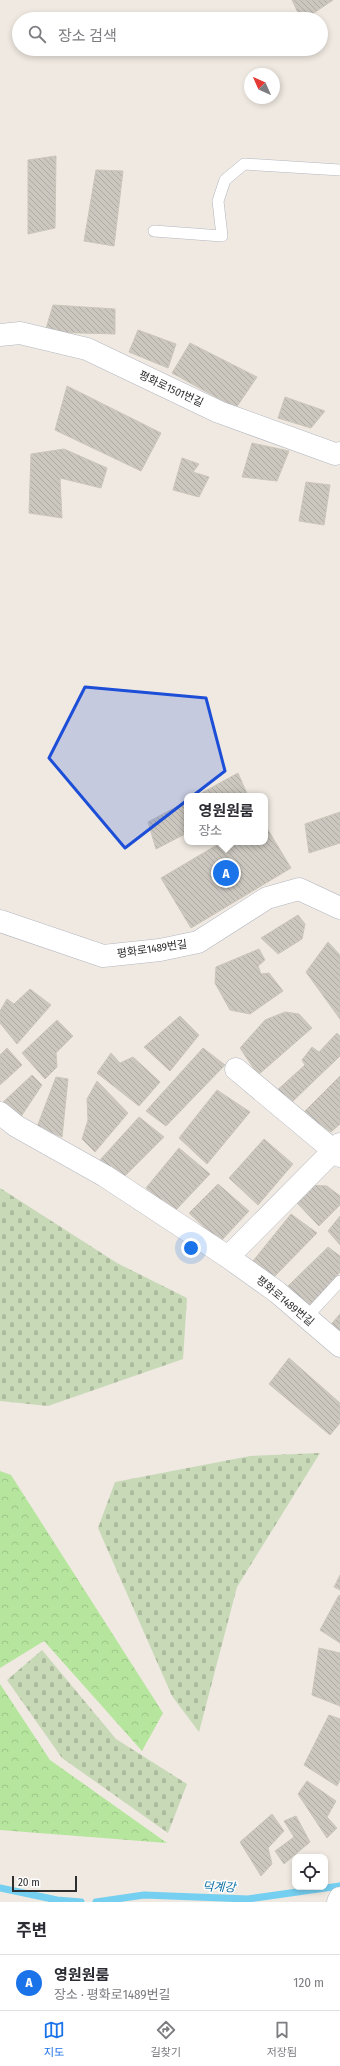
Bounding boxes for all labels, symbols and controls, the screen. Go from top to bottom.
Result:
search box [12,12,328,56]
icon: search [26,23,48,45]
text: 장소 검색 [58,27,117,45]
north arrow [244,68,280,104]
street label: 평화로1501번길 [137,368,205,410]
popup [184,793,268,845]
text: 영원원룸 [198,802,254,820]
text: 장소 [198,823,222,838]
pin: A [213,858,239,888]
street label: 평화로1489번길 [116,938,188,960]
your location [181,1238,201,1258]
street label: 평화로1489번길 [254,1273,316,1329]
map controls [292,1854,328,1890]
button: locate [292,1854,328,1890]
scale bar [12,1874,77,1893]
text: 20 m [18,1876,40,1889]
water label: 덕계강 [202,1879,238,1895]
text: 주변 [16,1920,47,1941]
text: 영원원룸 [54,1966,109,1984]
text: A [25,1975,33,1990]
text: 120 m [293,1975,324,1990]
text: 장소 · 평화로1489번길 [54,1987,171,2002]
tab: 지도 [43,2019,65,2059]
tab: 길찾기 [151,2019,181,2059]
tab: 저장됨 [267,2019,297,2059]

